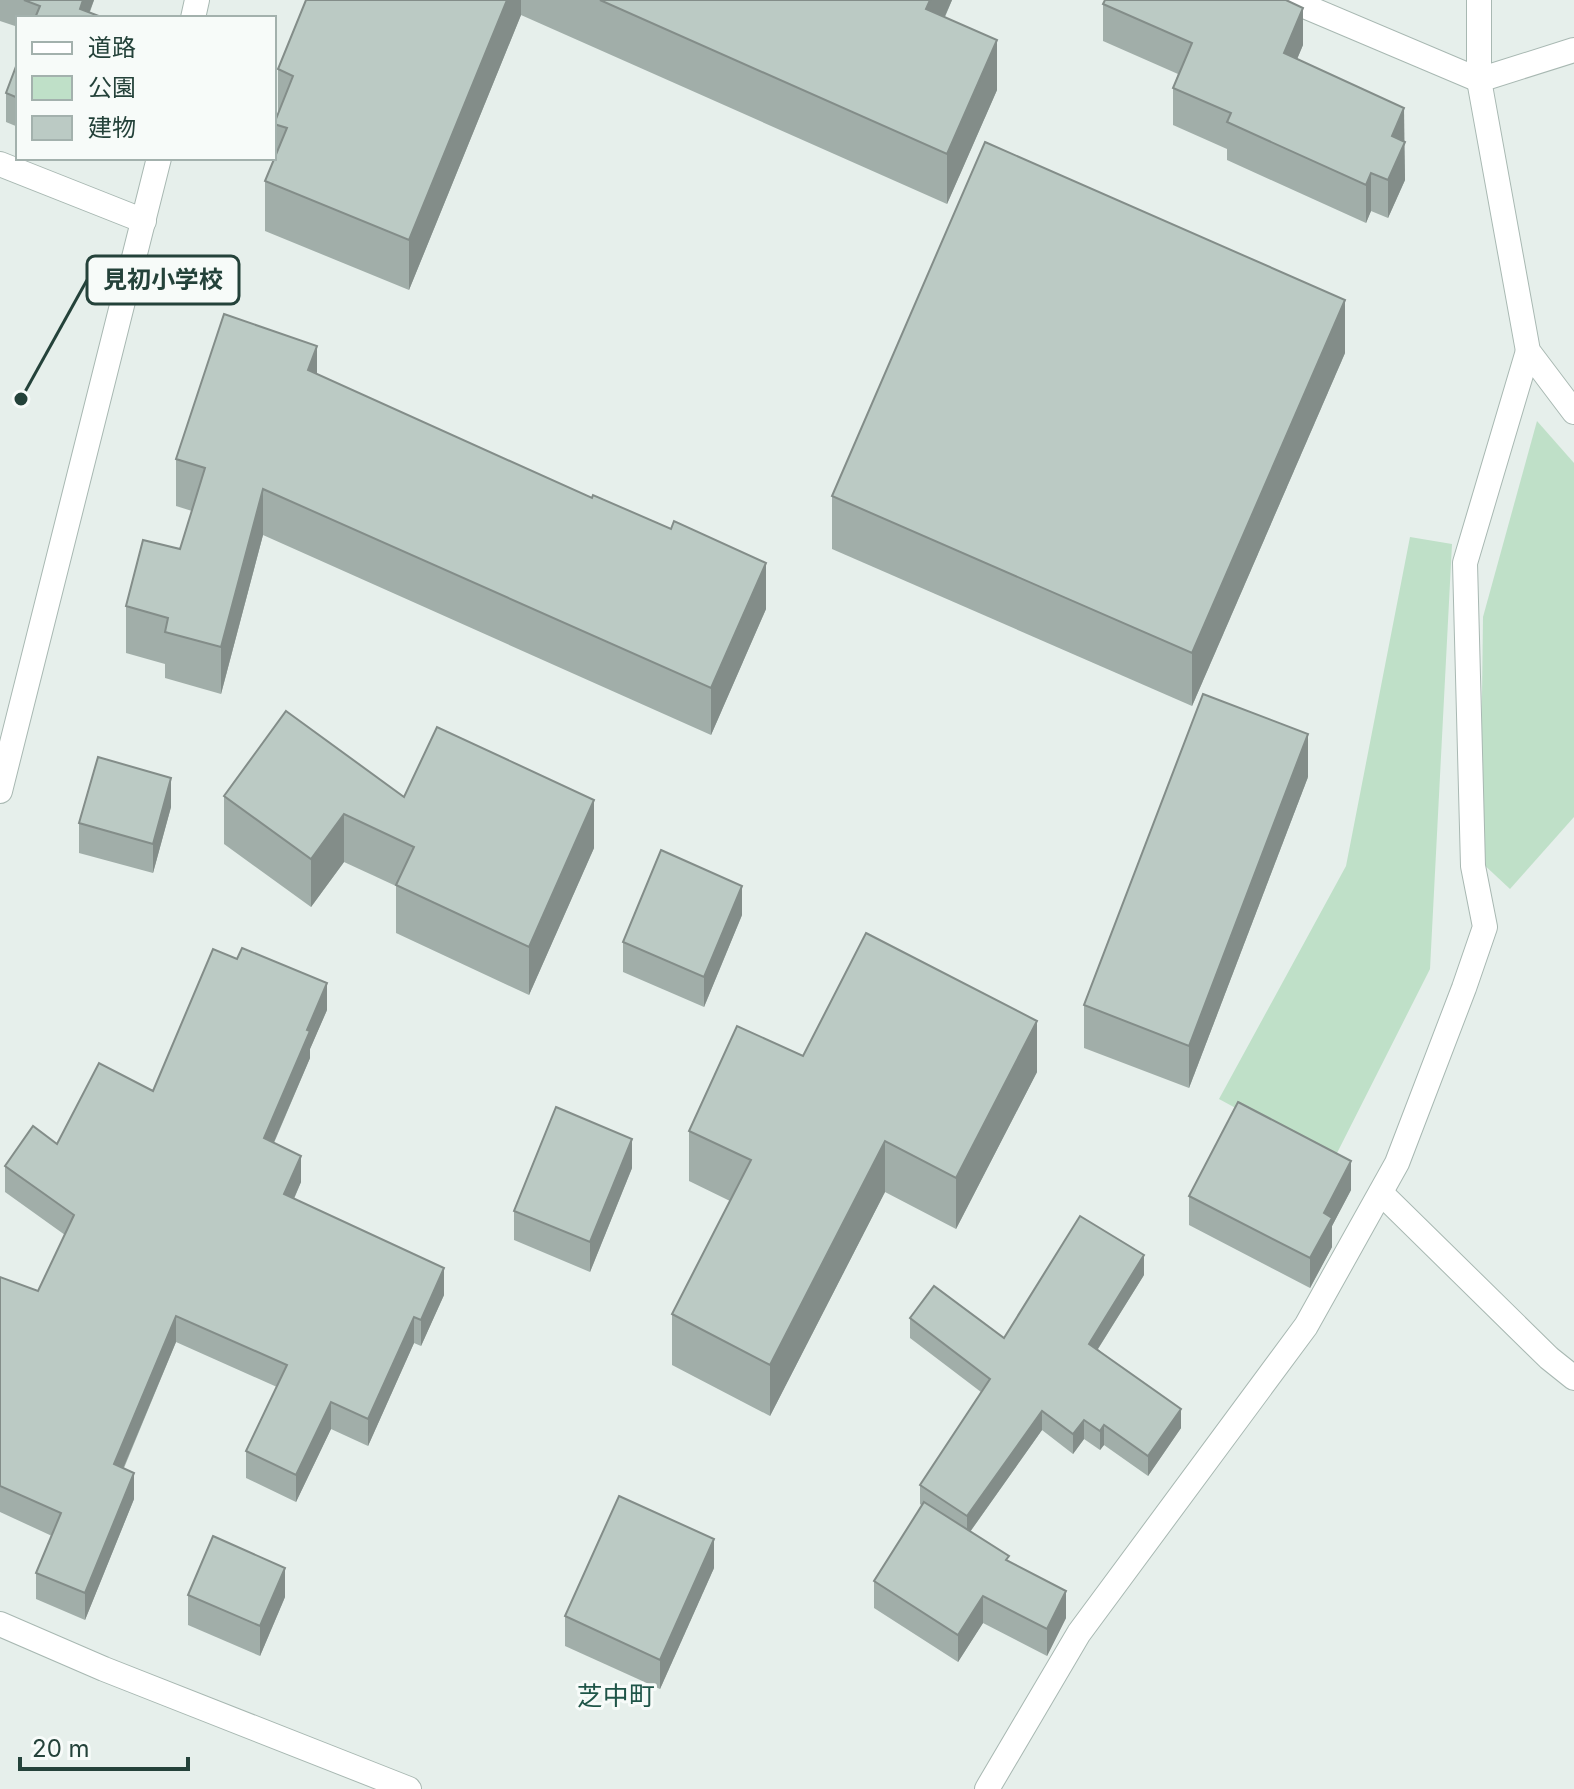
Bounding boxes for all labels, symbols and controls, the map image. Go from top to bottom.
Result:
legend [16,16,276,160]
text: 道路 [88,33,136,62]
text: 公園 [88,73,136,102]
text: 建物 [88,113,136,142]
callout: 見初小学校 [87,256,239,304]
text: 見初小学校 [103,265,223,294]
district label: 芝中町 [577,1680,655,1711]
scale bar [20,1721,188,1771]
text: 20 m [32,1734,90,1763]

